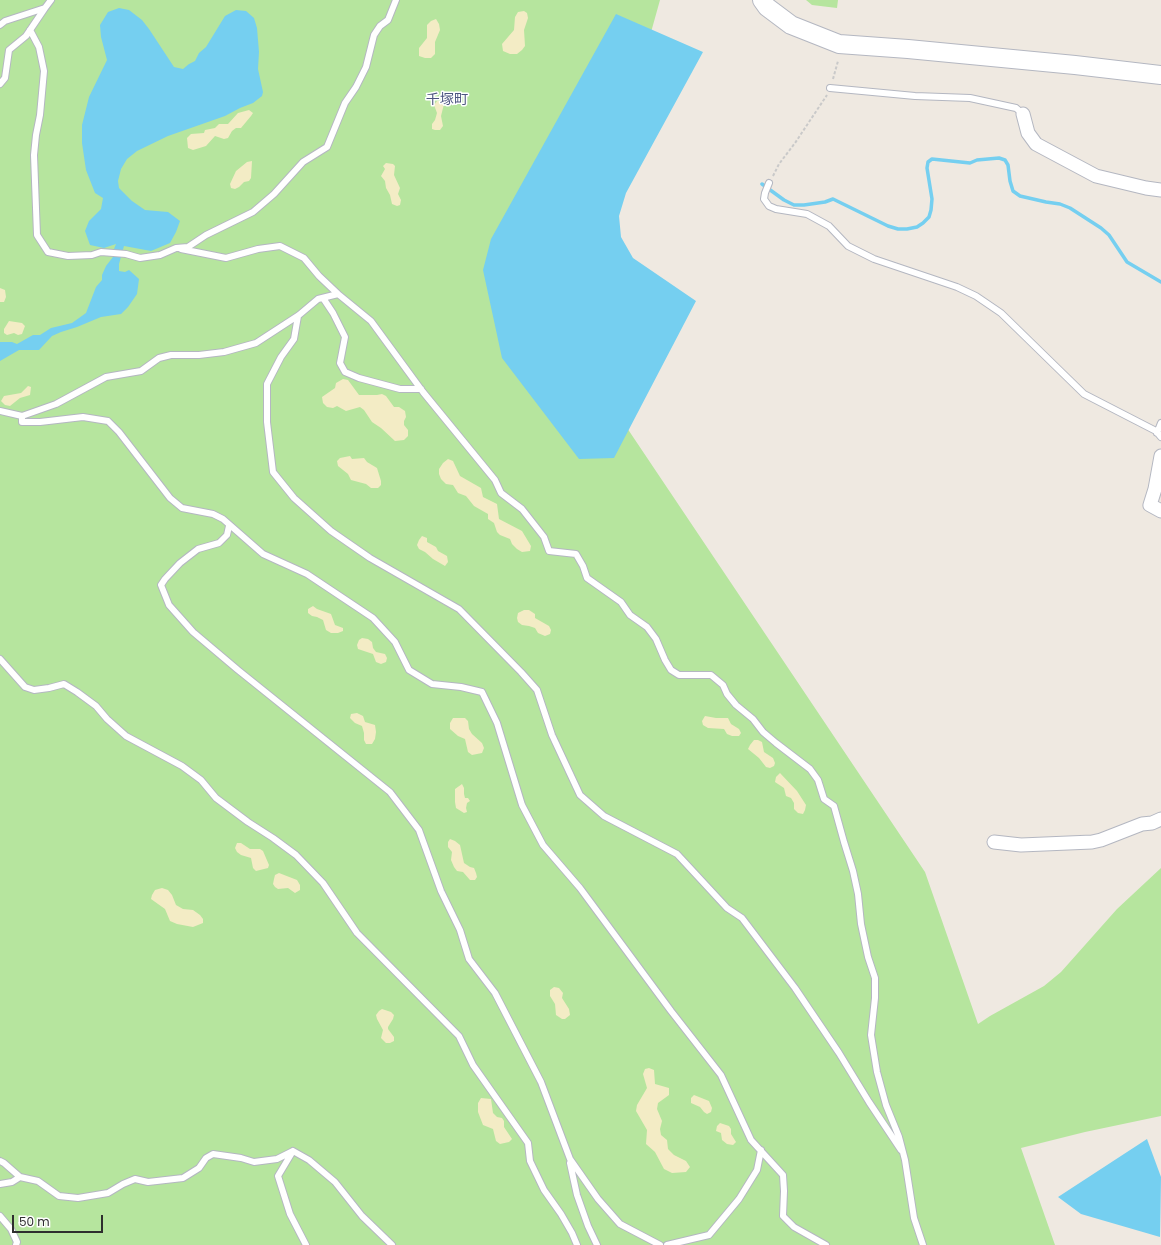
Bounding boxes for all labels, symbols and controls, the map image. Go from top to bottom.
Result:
district label: 千塚町 [426,92,468,108]
scale bar [14,1207,105,1233]
text: 50 m [19,1213,50,1230]

